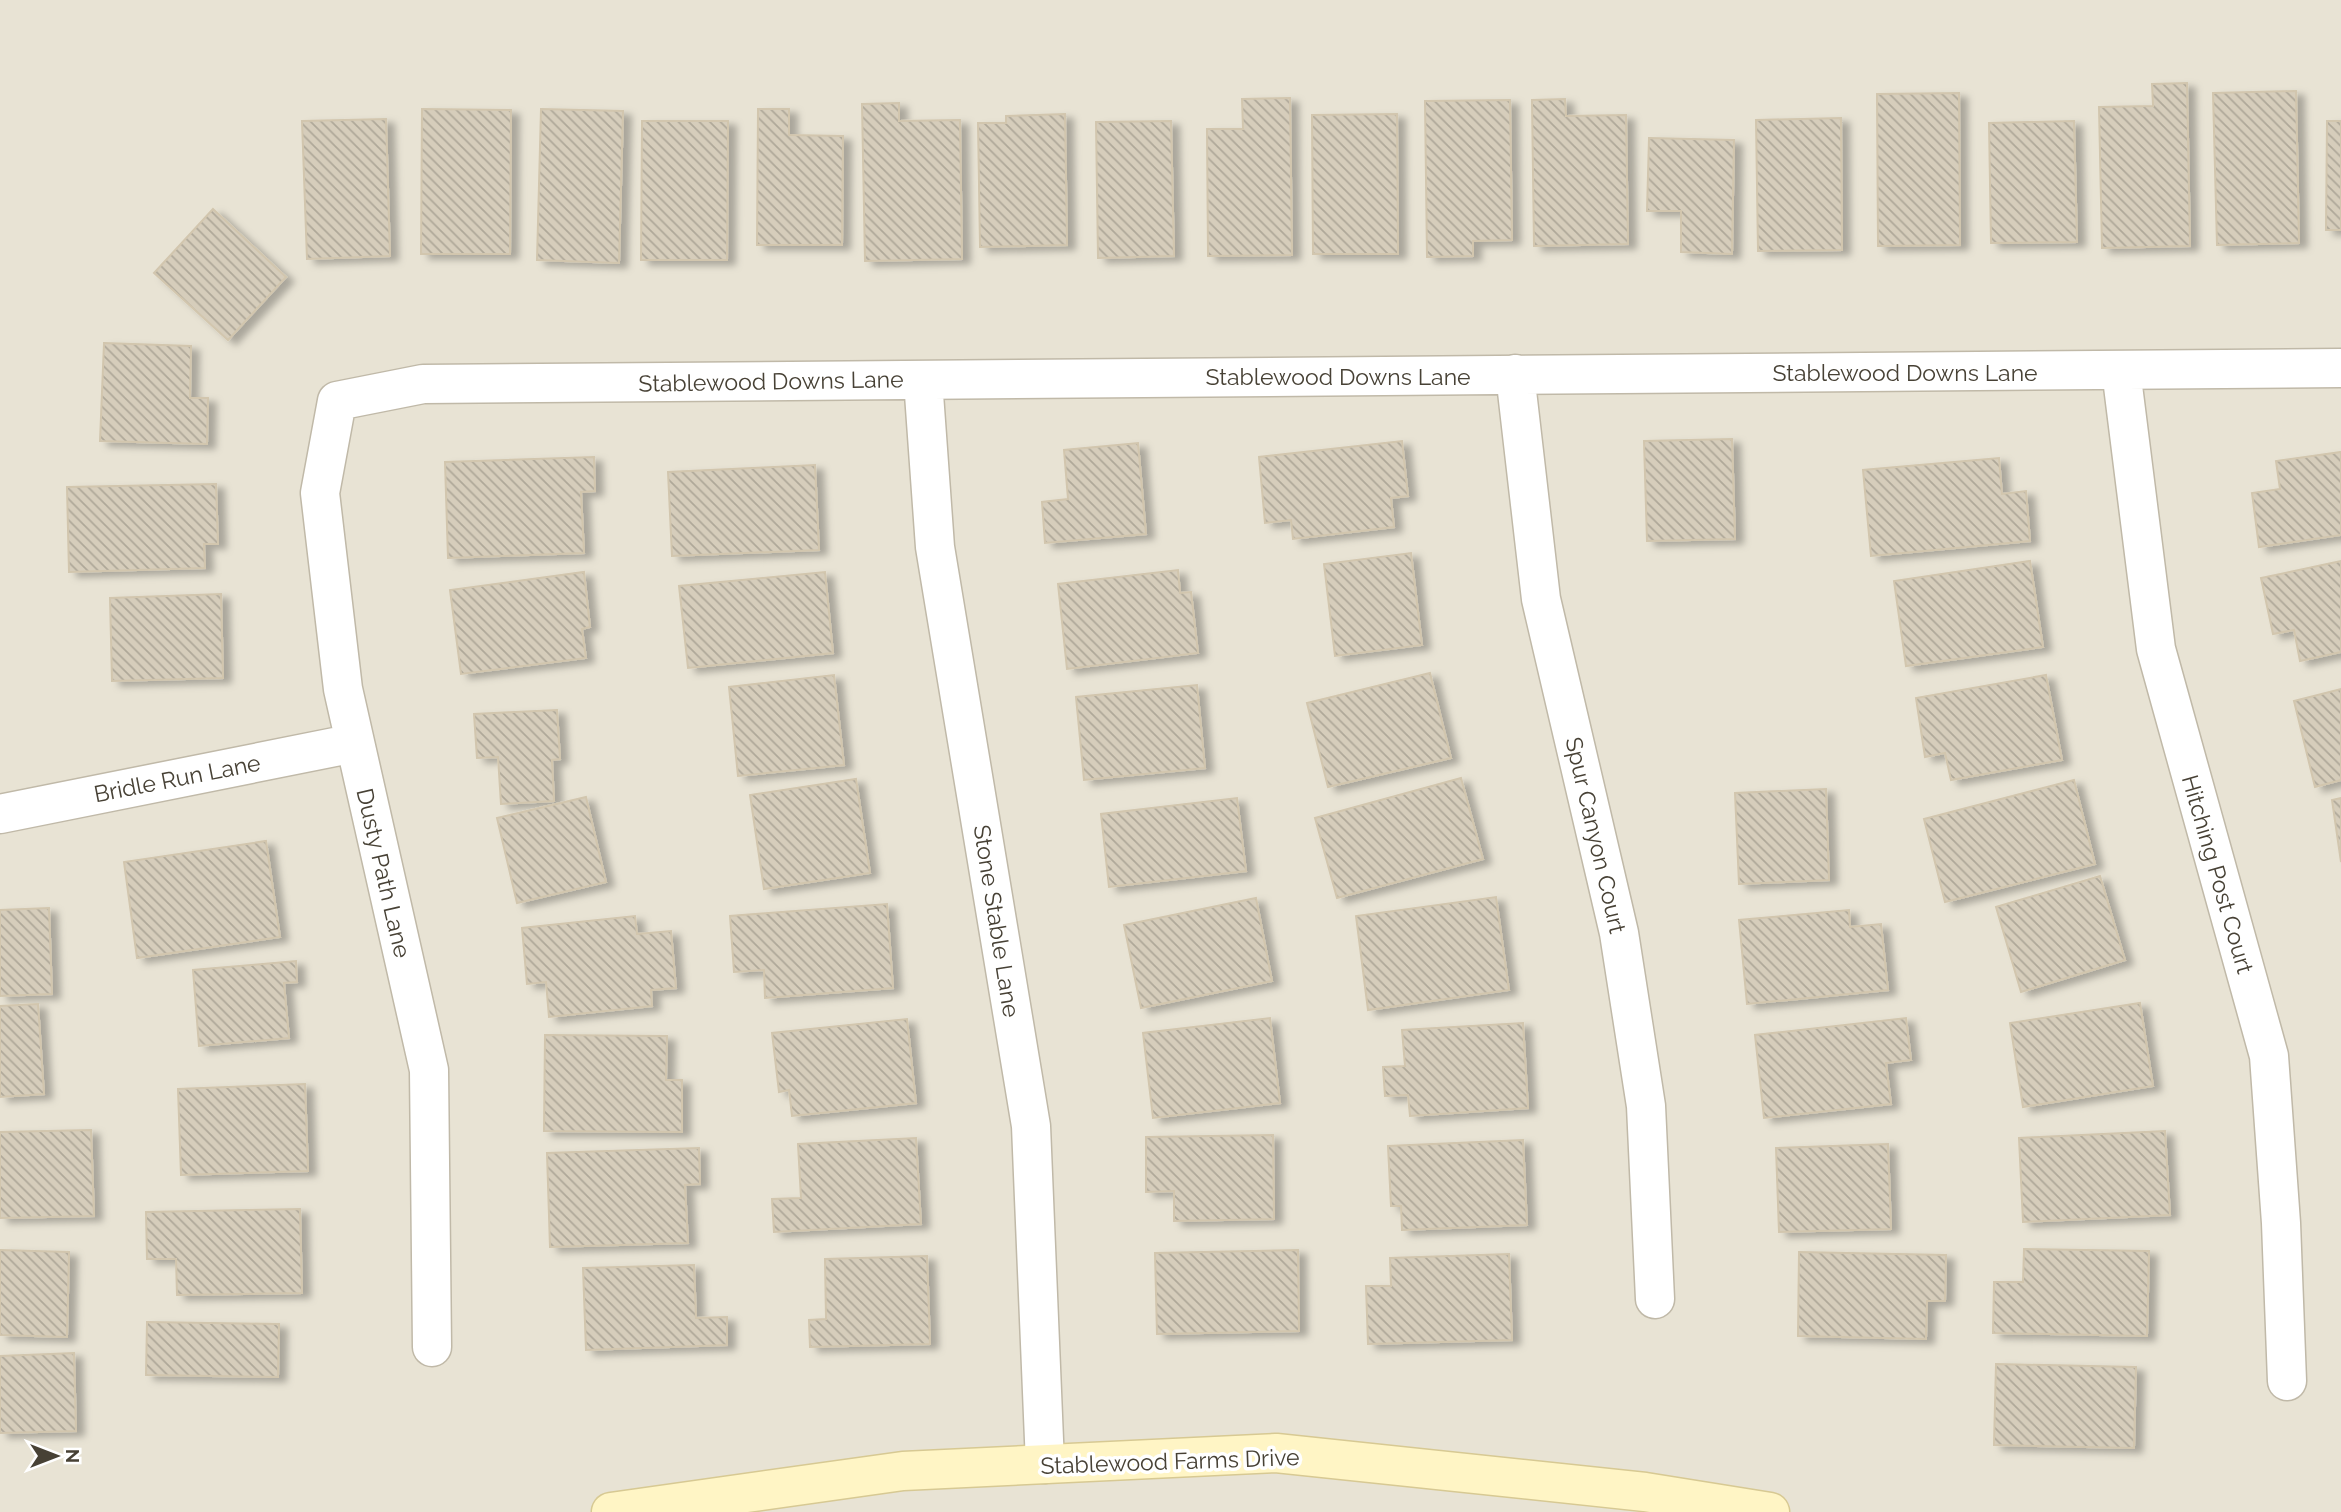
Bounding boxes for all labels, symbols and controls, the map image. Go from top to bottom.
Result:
street label: Stablewood Downs Lane [1772,359,2038,386]
street label: Stablewood Downs Lane [1205,363,1471,390]
street label: Stablewood Downs Lane [638,365,904,397]
street label: Spur Canyon Court [1560,734,1632,936]
street label: Bridle Run Lane [91,749,263,807]
street label: Hitching Post Court [2177,772,2259,977]
street label: Dusty Path Lane [351,786,417,960]
street label: Stone Stable Lane [968,823,1026,1019]
north arrow [21,1421,91,1491]
street label: Stablewood Farms Drive [1040,1443,1300,1479]
text: N [62,1449,84,1463]

